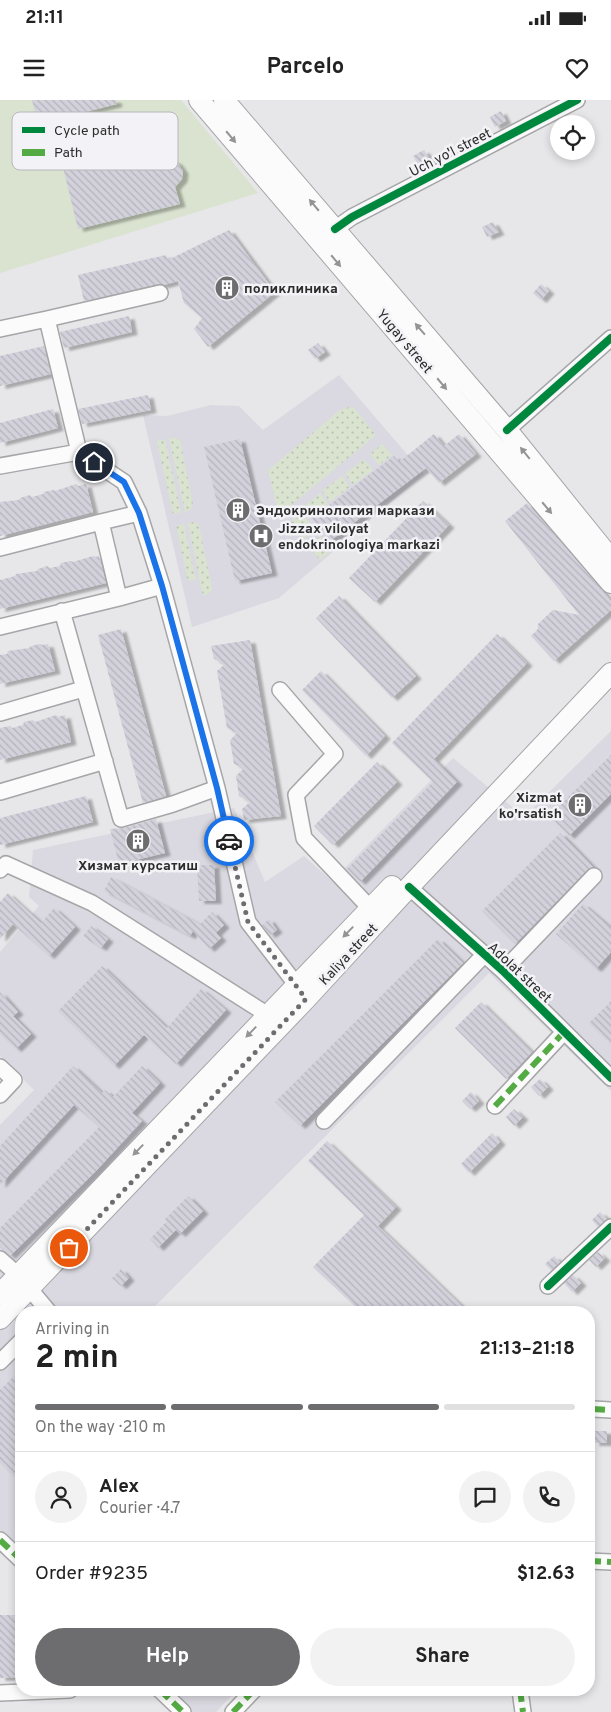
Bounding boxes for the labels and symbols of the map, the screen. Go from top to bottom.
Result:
legend [12,112,178,170]
text: Cycle path [54,123,120,140]
street label: Uch yo'l street [407,125,494,181]
one-way arrow [225,131,236,143]
text: Path [54,145,83,162]
one-way arrow [309,199,320,212]
one-way arrow [331,254,342,267]
building icon: поликлиника [214,275,240,301]
place label: поликлиника [244,281,338,298]
street label: Yugay street [372,306,436,378]
one-way arrow [415,323,426,335]
one-way arrow [436,378,447,391]
pin [73,441,115,483]
one-way arrow [519,447,530,460]
building icon: Эндокринология маркази [225,497,251,523]
one-way arrow [541,502,552,514]
place label: Эндокринология маркази [256,503,435,520]
place label: Jizzax viloyat endokrinologiya markazi [278,521,440,554]
hospital icon: Jizzax viloyat endokrinologiya markazi [248,523,274,549]
place label: Xizmat ko'rsatish [499,790,562,823]
building icon: Xizmat ko'rsatish [567,792,593,818]
courier [204,816,254,866]
building icon: Хизмат курсатиш [125,828,151,854]
place label: Хизмат курсатиш [78,858,198,875]
street label: Kaliya street [316,921,382,989]
one-way arrow [342,926,354,938]
street label: Adolat street [483,939,554,1007]
one-way arrow [245,1026,257,1038]
one-way arrow [132,1143,144,1155]
pin [48,1227,90,1269]

